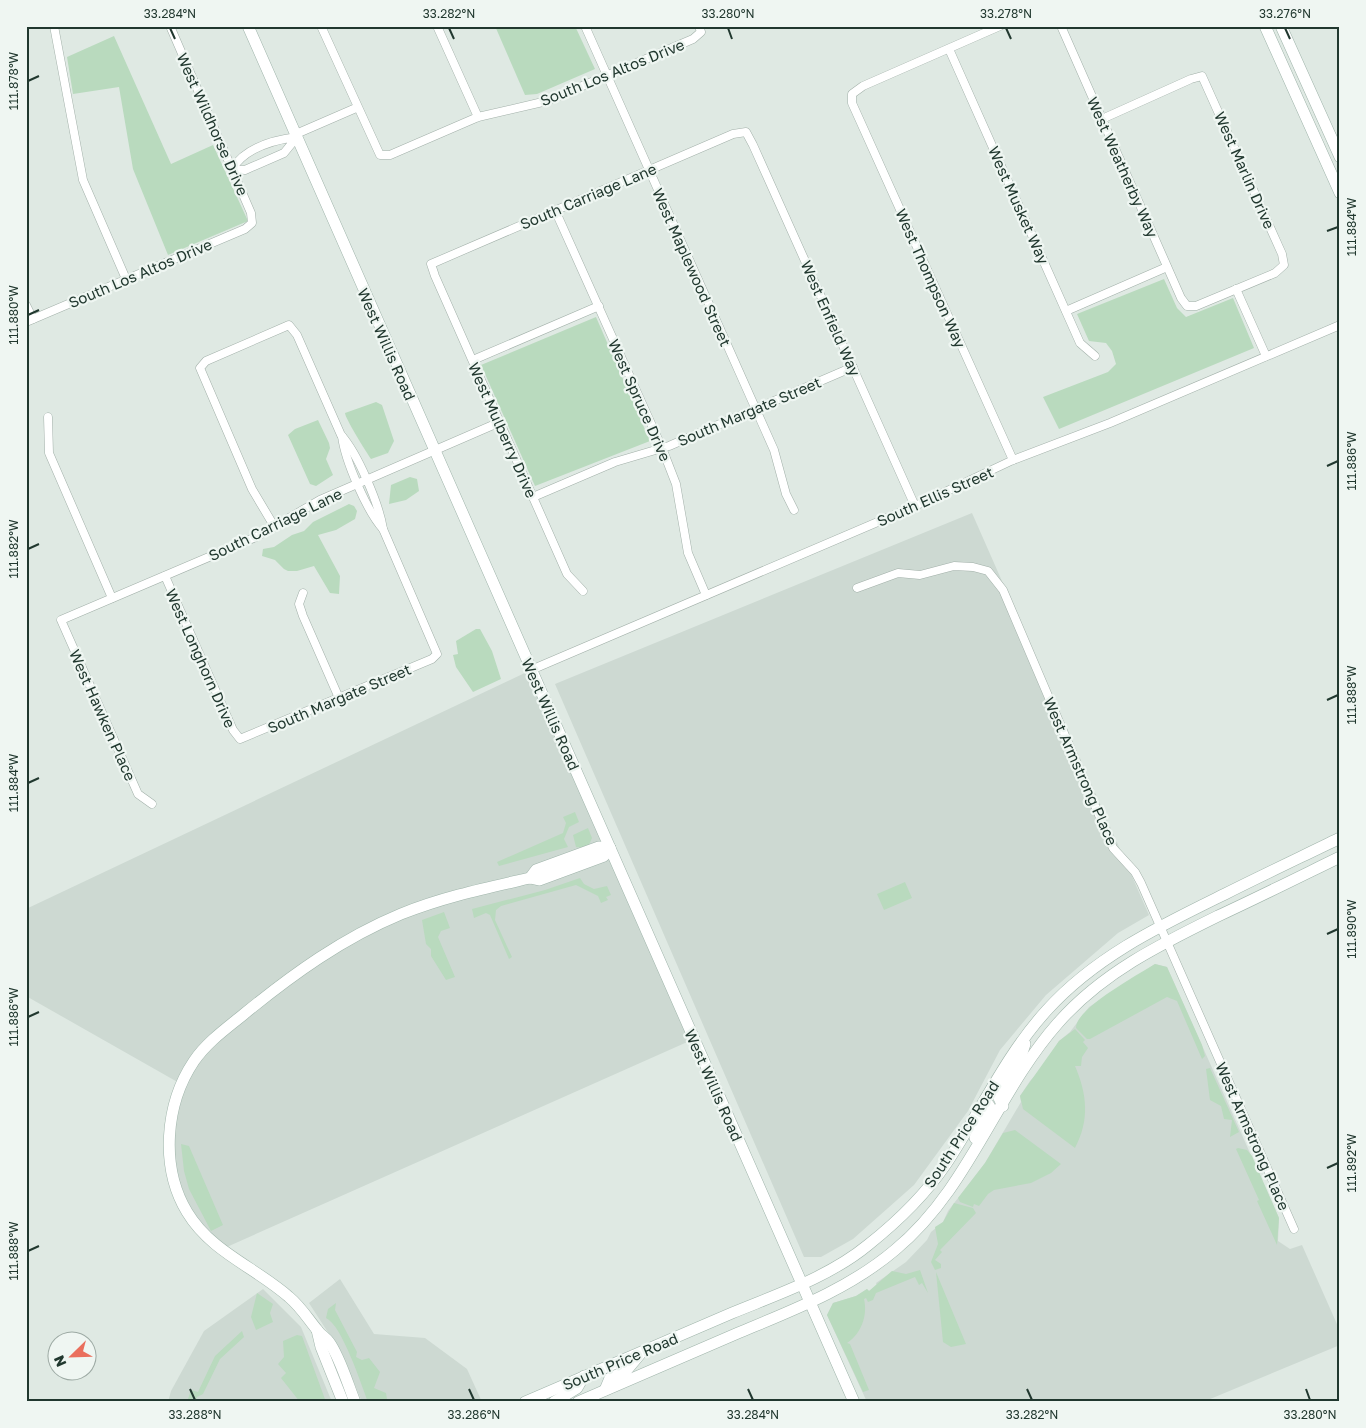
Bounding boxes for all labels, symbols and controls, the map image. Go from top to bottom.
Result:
text: 33.284°N [144,6,196,21]
text: 33.282°N [423,6,475,21]
text: 33.280°N [701,6,755,21]
text: 33.278°N [980,6,1032,21]
text: 33.276°N [1259,6,1311,21]
street label: South Los Altos Drive [537,35,687,109]
street label: West Wildhorse Drive [173,50,253,198]
text: 111.878°W [6,51,21,110]
street label: West Weatherby Way [1084,94,1162,241]
street label: West Marlin Drive [1211,109,1279,232]
street label: West Musket Way [985,143,1053,267]
street label: South Carriage Lane [517,159,659,233]
street label: West Maplewood Street [649,185,735,349]
text: 111.884°W [1344,197,1359,256]
street label: West Thompson Way [892,206,970,351]
street label: South Los Altos Drive [66,235,215,311]
street label: West Enfield Way [797,257,865,379]
text: 111.880°W [6,285,21,345]
street label: West Willis Road [354,285,420,403]
street label: West Spruce Drive [605,336,675,464]
street label: West Mulberry Drive [465,359,541,501]
street label: South Margate Street [675,373,823,449]
text: 111.886°W [1344,431,1359,491]
street label: South Ellis Street [874,462,996,530]
street label: South Carriage Lane [205,484,345,564]
text: 111.882°W [6,519,21,578]
street label: West Longhorn Drive [162,586,240,731]
street label: West Hawken Place [66,647,140,784]
street label: West Willis Road [518,655,584,773]
street label: South Margate Street [265,660,413,736]
text: 111.888°W [1344,665,1359,725]
street label: West Armstrong Place [1040,694,1122,848]
text: 111.884°W [6,753,21,812]
text: 111.890°W [1344,899,1359,959]
text: 111.886°W [6,987,21,1047]
street label: West Willis Road [681,1026,747,1144]
street label: West Armstrong Place [1212,1059,1294,1213]
street label: South Price Road [920,1077,1002,1191]
text: 111.892°W [1344,1133,1359,1192]
text: 111.888°W [6,1221,21,1281]
street label: South Price Road [560,1329,680,1393]
north arrow [48,1330,98,1380]
text: N [50,1353,69,1369]
text: 33.288°N [168,1407,222,1422]
text: 33.286°N [448,1407,500,1422]
text: 33.284°N [727,1407,779,1422]
text: 33.282°N [1006,1407,1058,1422]
text: 33.280°N [1283,1407,1337,1422]

